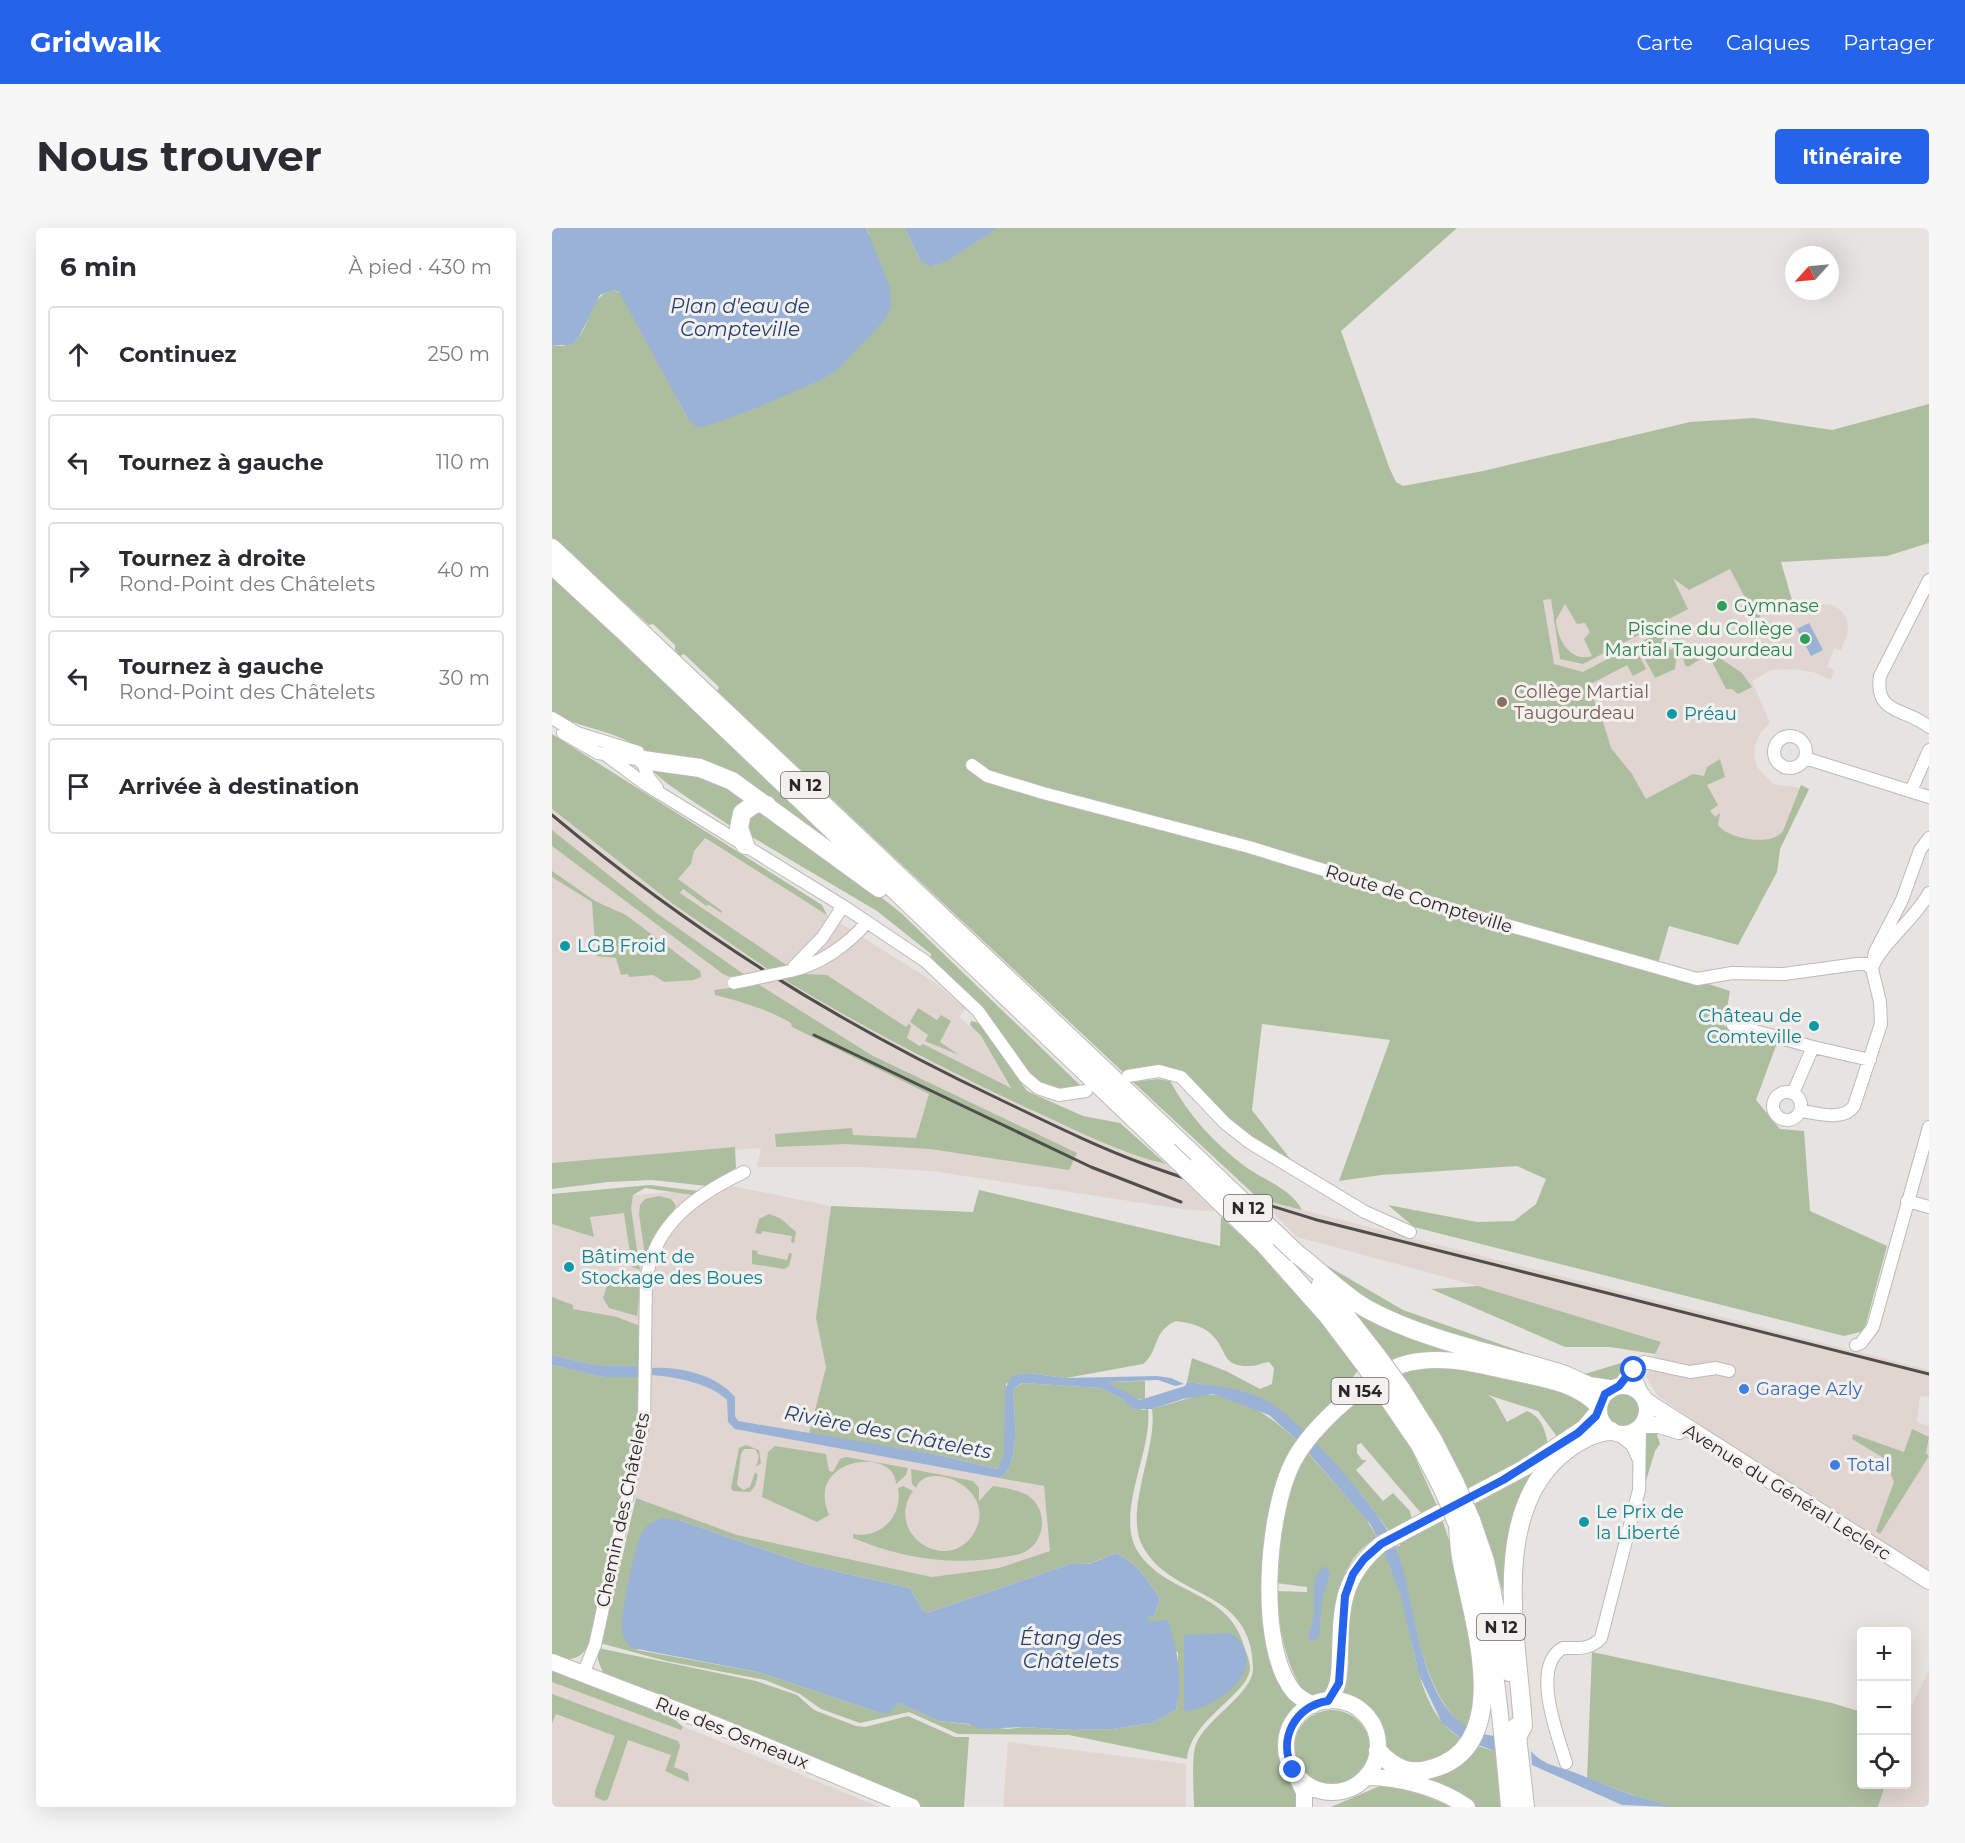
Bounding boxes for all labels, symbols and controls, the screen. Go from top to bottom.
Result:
text: Gridwalk [30,25,161,59]
text: Carte [1636,30,1693,55]
text: Calques [1726,30,1810,55]
text: Partager [1843,30,1935,55]
button: Itinéraire [1775,129,1929,184]
text: Nous trouver [36,130,322,182]
north arrow [1785,246,1839,300]
text: 6 min [60,251,137,283]
text: À pied · 430 m [348,255,492,279]
water label: Plan d'eau de Compteville [670,294,810,341]
icon: ahead [62,338,95,371]
text: Continuez [119,341,236,368]
text: 250 m [428,342,490,366]
icon: left [62,446,95,479]
text: Tournez à gauche [119,449,324,476]
text: 110 m [436,450,490,474]
text: Tournez à droite [119,545,306,572]
icon: right [62,554,95,587]
text: 40 m [437,558,490,582]
text: Rond-Point des Châtelets [119,572,375,596]
place label: Gymnase [1734,595,1819,617]
marker: Gymnase [1715,599,1729,613]
place label: Piscine du Collège Martial Taugourdeau [1605,618,1793,661]
marker: Piscine du Collège Martial Taugourdeau [1798,632,1812,646]
text: Tournez à gauche [119,653,324,680]
icon: left [62,662,95,695]
text: 30 m [439,666,490,690]
text: Rond-Point des Châtelets [119,680,375,704]
place label: Collège Martial Taugourdeau [1514,681,1649,724]
marker: Collège Martial Taugourdeau [1495,695,1509,709]
place label: Préau [1684,703,1737,725]
marker: Préau [1665,707,1679,721]
icon: arrive [62,770,95,803]
road number: N 12 [781,772,829,798]
text: Arrivée à destination [119,773,359,800]
street label: Route de Compteville [1323,860,1515,938]
place label: LGB Froid [577,935,666,957]
marker: LGB Froid [558,939,572,953]
place label: Château de Comteville [1698,1005,1802,1048]
marker: Château de Comteville [1807,1019,1821,1033]
road number: N 12 [1224,1195,1272,1221]
place label: Bâtiment de Stockage des Boues [581,1246,763,1289]
marker: Bâtiment de Stockage des Boues [562,1260,576,1274]
route start [1620,1356,1646,1382]
road number: N 154 [1332,1378,1388,1404]
place label: Garage Azly [1756,1378,1862,1400]
marker: Garage Azly [1737,1382,1751,1396]
water label: Rivière des Châtelets [782,1400,994,1464]
street label: Chemin des Châtelets [592,1410,654,1609]
street label: Avenue du Général Leclerc [1679,1419,1895,1565]
place label: Total [1847,1454,1890,1476]
marker: Total [1828,1458,1842,1472]
place label: Le Prix de la Liberté [1596,1501,1684,1544]
marker: Le Prix de la Liberté [1577,1515,1591,1529]
road number: N 12 [1477,1614,1525,1640]
water label: Étang des Châtelets [1020,1626,1122,1673]
map controls [1857,1627,1911,1789]
button: + [1857,1627,1911,1681]
button: − [1857,1681,1911,1735]
street label: Rue des Osmeaux [652,1692,812,1774]
button: locate [1857,1735,1911,1789]
route end [1279,1756,1305,1782]

